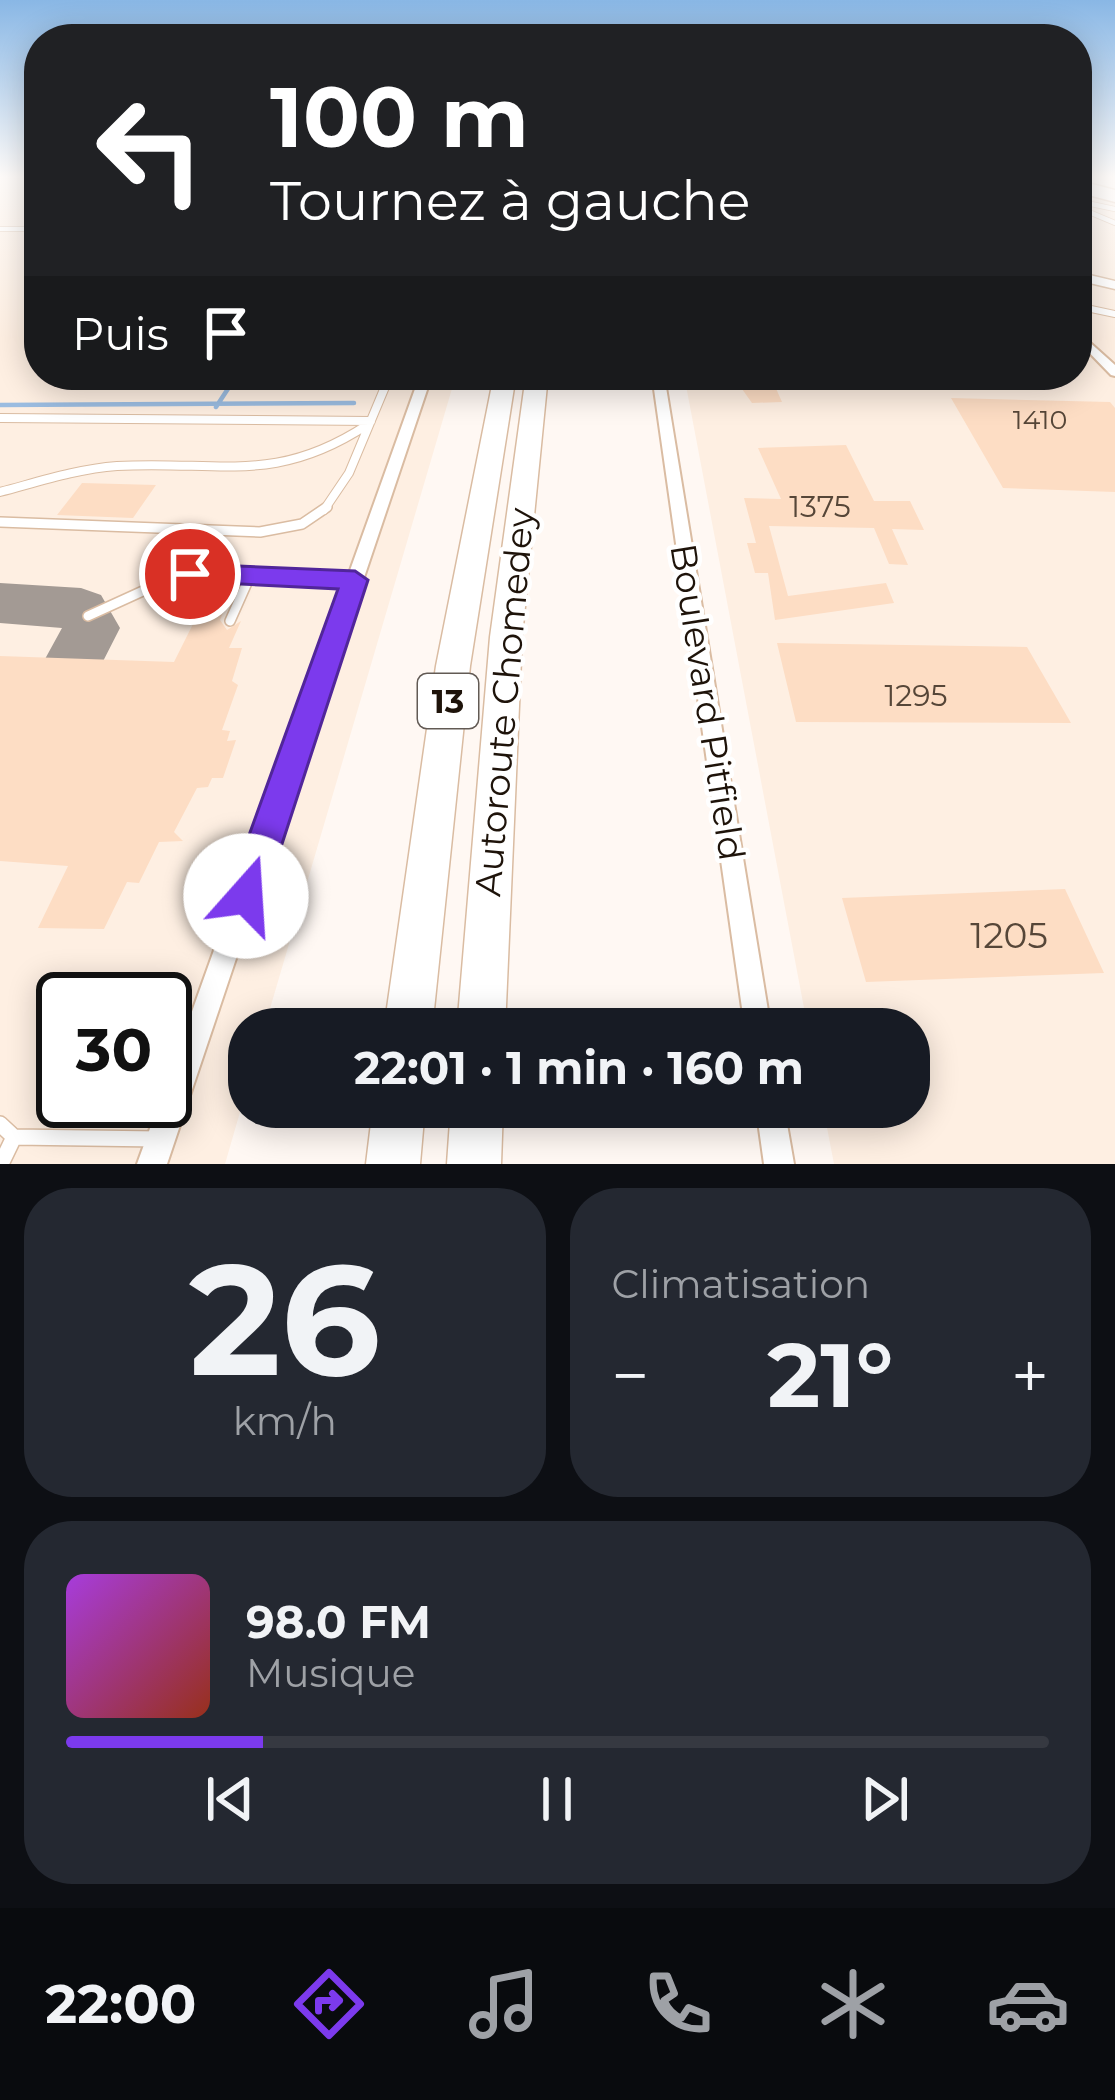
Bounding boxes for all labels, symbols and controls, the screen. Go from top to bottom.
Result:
text: 100 m [270,66,529,168]
icon: left [72,72,228,228]
text: Tournez à gauche [270,168,750,234]
icon: arrive [193,300,259,366]
text: Puis [72,306,169,361]
house number: 1410 [1013,403,1067,436]
house number: 1375 [789,488,851,525]
street label: Autoroute Chomedey [465,505,543,898]
pin [139,523,241,625]
icon: arrive [157,541,223,607]
street label: Boulevard Pitfield [661,541,755,863]
road number: 13 [418,674,478,728]
house number: 1295 [884,677,948,714]
position arrow [183,833,309,959]
house number: 1205 [970,913,1048,957]
speed limit sign: 30 [36,972,192,1128]
text: 22:01 · 1 min · 160 m [354,1040,804,1095]
text: 26 [189,1224,380,1414]
text: Climatisation [612,1260,870,1308]
text: 21° [767,1320,893,1430]
text: − [612,1335,649,1416]
text: + [1011,1335,1049,1416]
text: km/h [233,1397,337,1445]
text: 98.0 FM [246,1594,431,1649]
text: Musique [246,1649,415,1697]
icon: previous [197,1766,263,1832]
icon: pause [524,1766,590,1832]
icon: next [852,1766,918,1832]
icon: directions [287,1962,371,2046]
icon: music [462,1962,546,2046]
icon: phone [636,1962,720,2046]
icon: climate [811,1962,895,2046]
icon: car [986,1962,1070,2046]
text: 22:00 [45,1971,197,2037]

